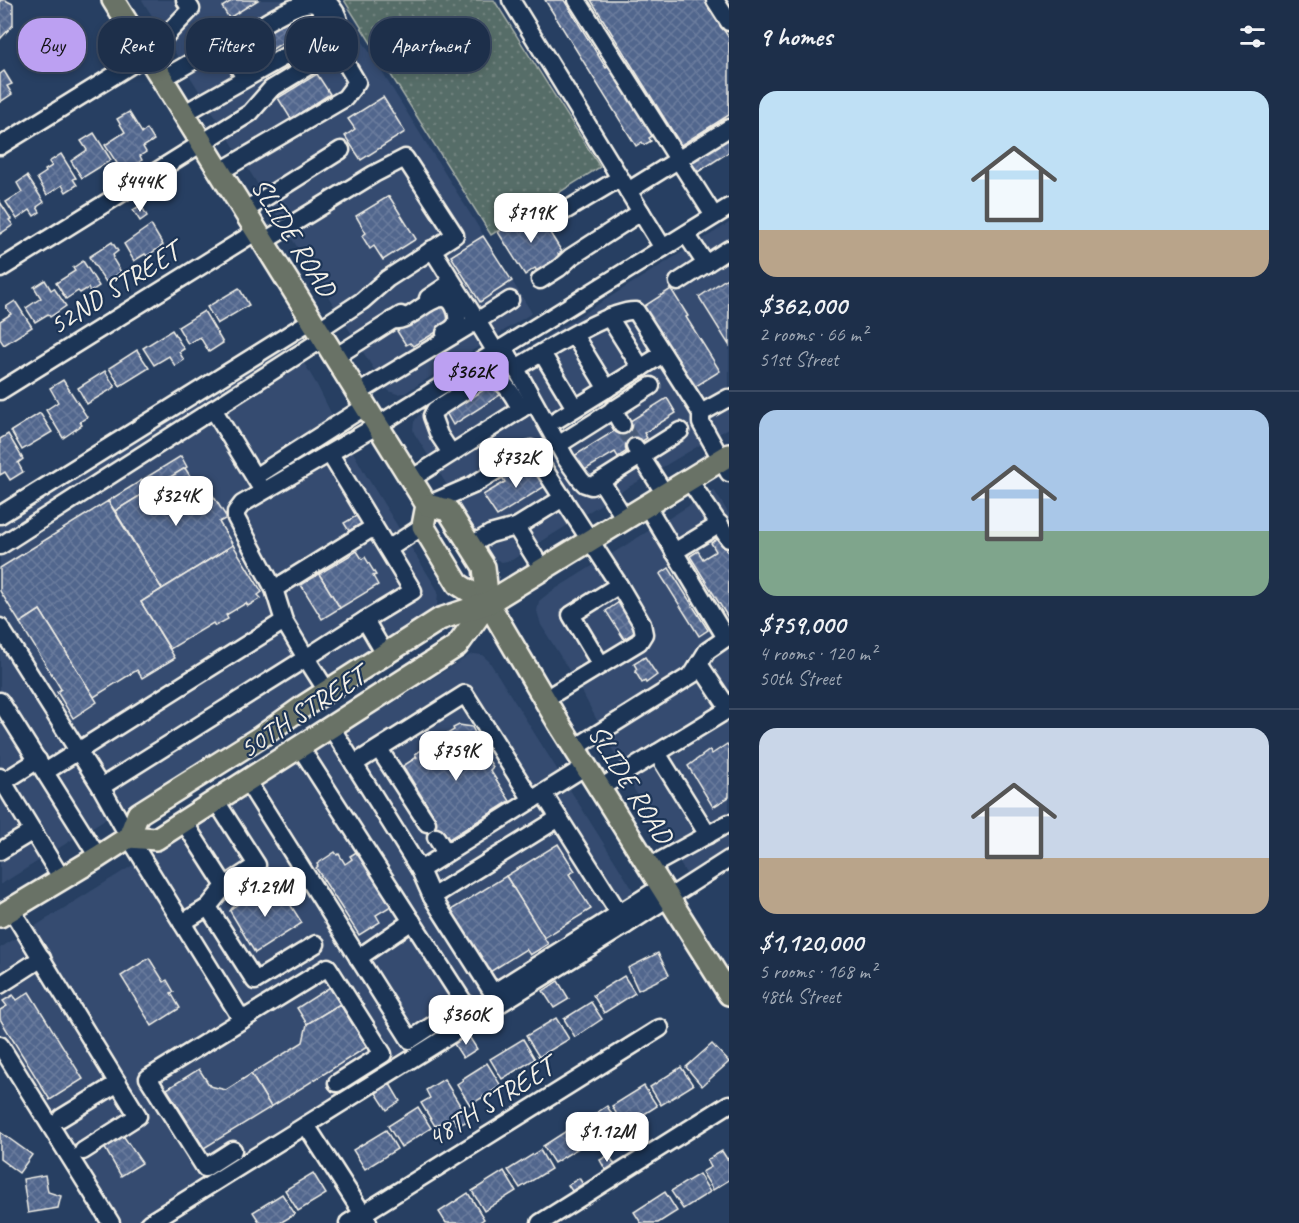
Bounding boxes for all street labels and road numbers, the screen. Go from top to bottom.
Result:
street label: SLIDE ROAD [244,171,345,304]
street label: 52ND STREET [42,230,192,342]
street label: 50TH STREET [232,654,378,766]
street label: SLIDE ROAD [581,718,682,851]
street label: 48TH STREET [420,1045,566,1155]

